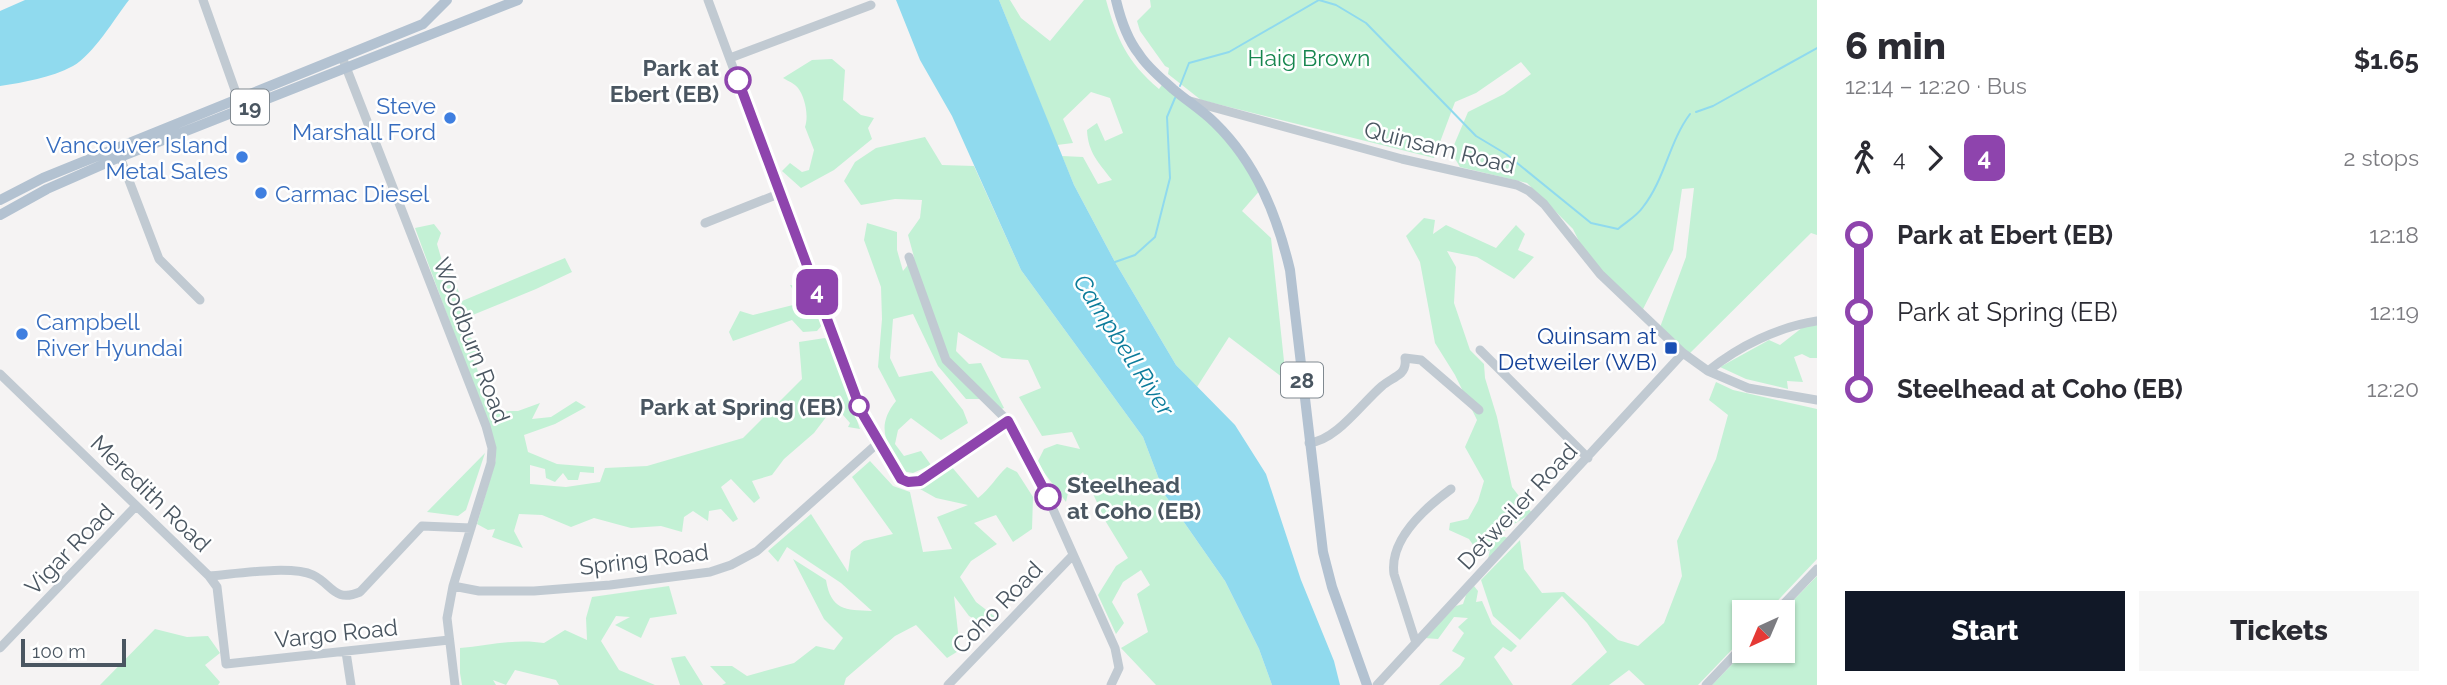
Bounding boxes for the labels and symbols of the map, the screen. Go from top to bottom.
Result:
park label: Haig Brown [1248,44,1370,71]
place label: Park at Ebert (EB) [610,54,719,107]
marker: Park at Ebert (EB) [725,67,751,93]
road number: 19 [231,90,269,124]
place label: Steve Marshall Ford [292,92,436,145]
marker: Steve Marshall Ford [442,110,458,126]
street label: Quinsam Road [1361,115,1519,179]
place label: Vancouver Island Metal Sales [46,131,228,184]
marker: Vancouver Island Metal Sales [234,149,250,165]
place label: Carmac Diesel [275,180,430,207]
marker: Carmac Diesel [253,185,269,201]
street label: Woodburn Road [428,254,516,426]
line badge: 4 [794,269,840,315]
water label: Campbell River [1067,269,1181,422]
place label: Campbell River Hyundai [36,308,183,361]
place label: Quinsam at Detweiler (WB) [1498,322,1657,375]
marker: Campbell River Hyundai [14,326,30,342]
marker: Quinsam at Detweiler (WB) [1663,340,1679,356]
road number: 28 [1281,362,1323,398]
place label: Park at Spring (EB) [640,393,843,420]
marker: Park at Spring (EB) [849,396,869,416]
street label: Meredith Road [85,429,217,557]
street label: Detweiler Road [1452,437,1582,575]
place label: Steelhead at Coho (EB) [1067,471,1201,524]
marker: Steelhead at Coho (EB) [1035,484,1061,510]
street label: Vigar Road [19,498,119,600]
street label: Spring Road [578,538,710,580]
street label: Coho Road [946,555,1048,659]
north arrow [1732,600,1796,663]
street label: Vargo Road [273,613,399,653]
scale bar [21,636,126,668]

